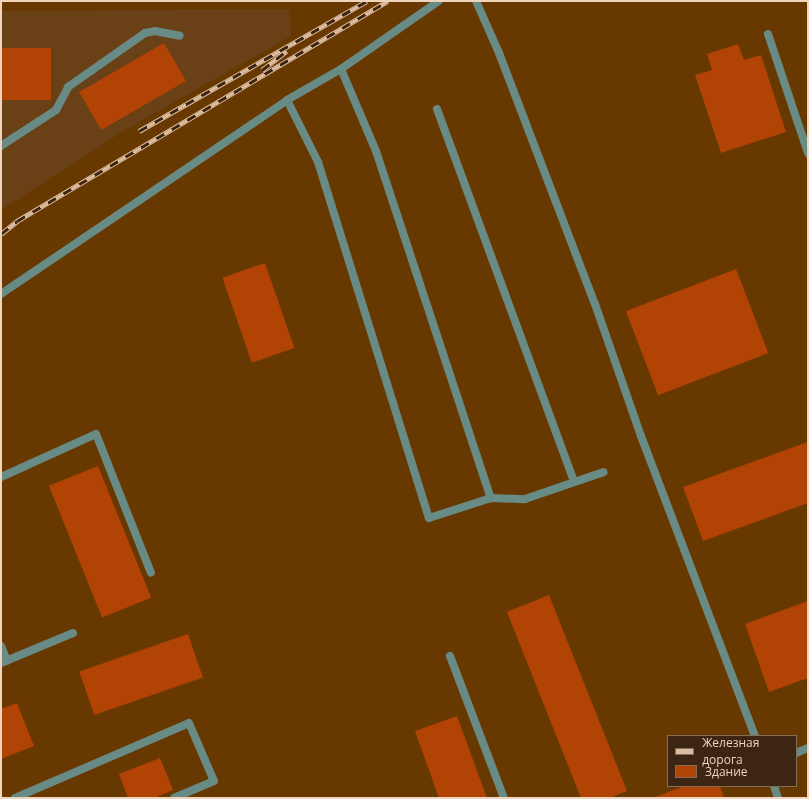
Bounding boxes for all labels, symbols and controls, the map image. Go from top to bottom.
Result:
text: Железная дорога [702,734,759,768]
legend [667,735,797,787]
text: Здание [705,763,748,780]

